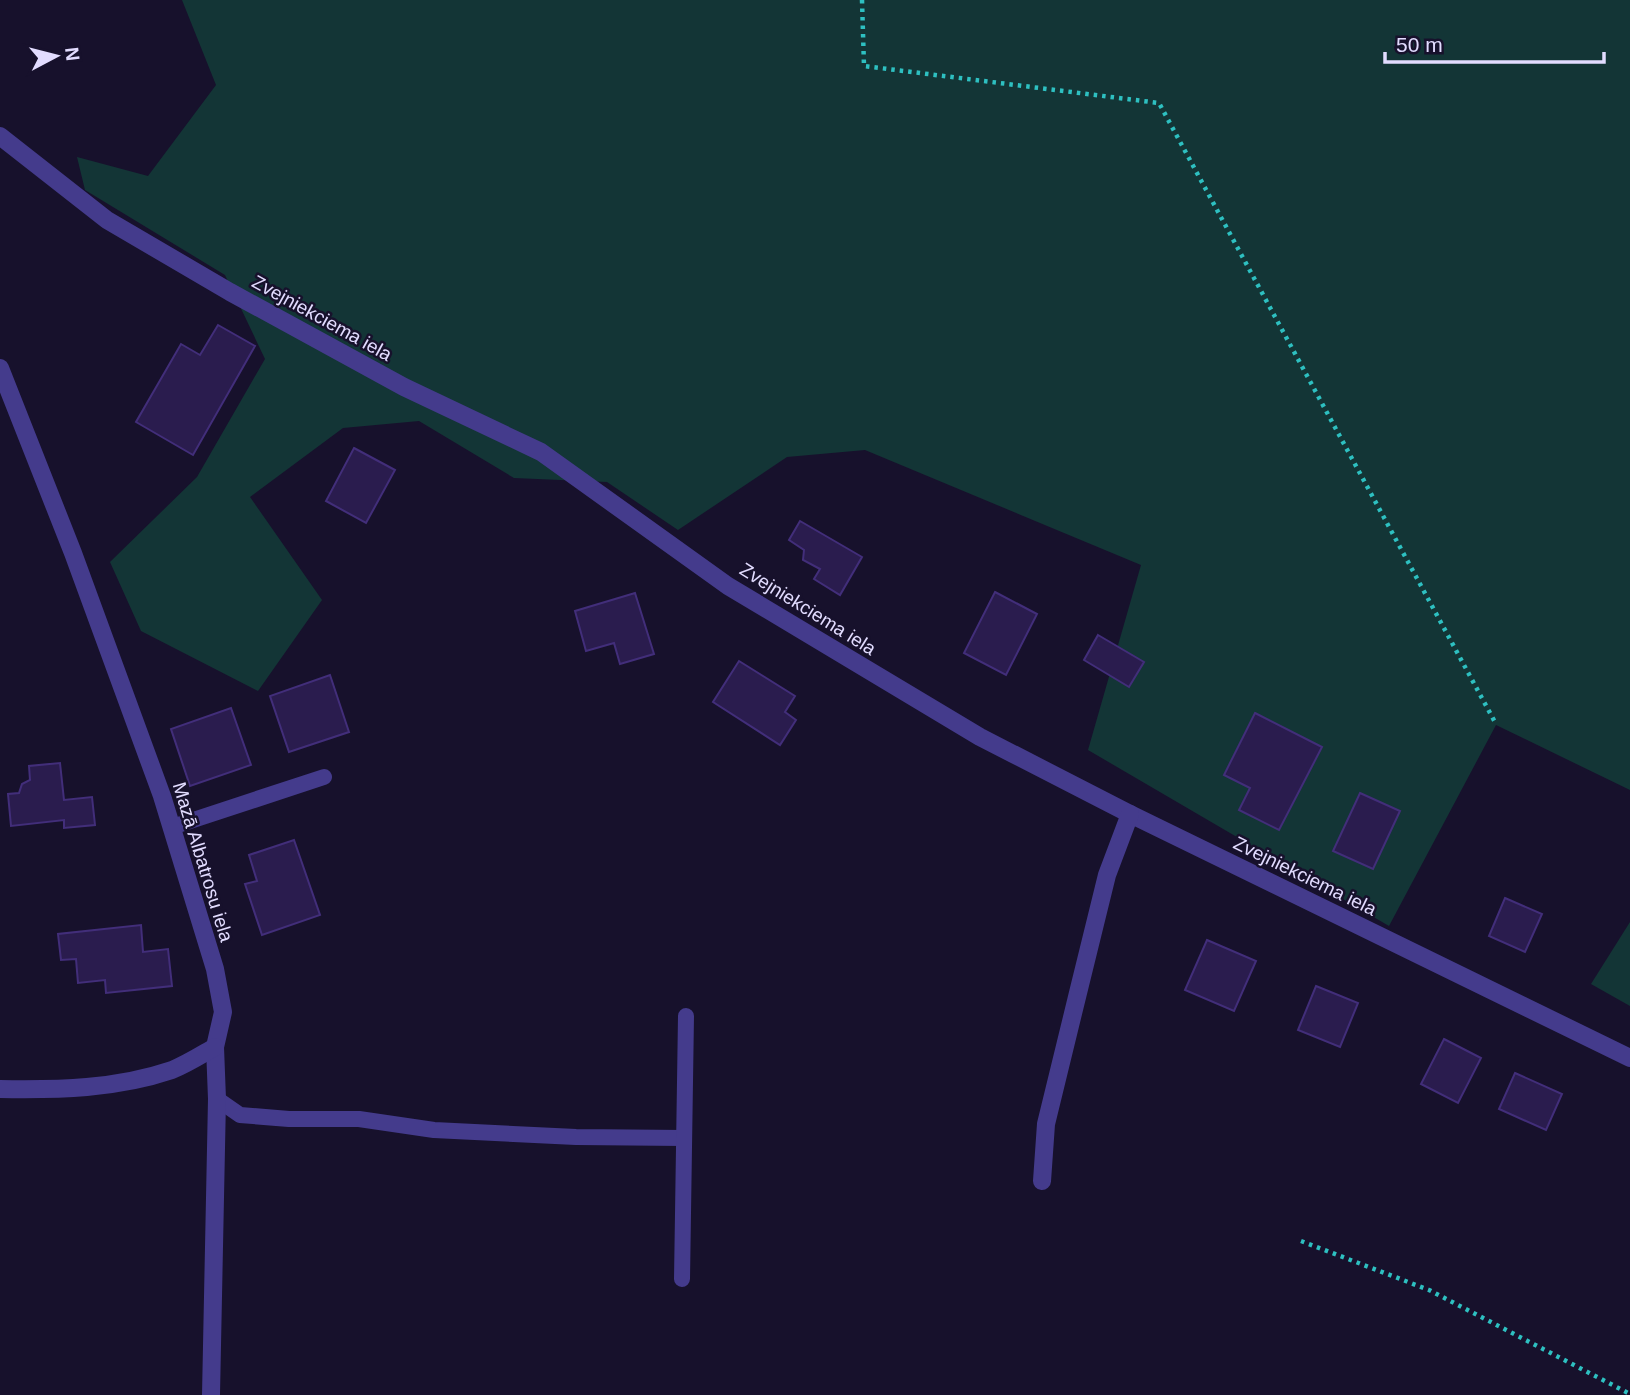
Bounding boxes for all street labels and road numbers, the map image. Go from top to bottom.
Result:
street label: Zvejniekciema iela [249,271,396,365]
street label: Zvejniekciema iela [736,559,880,660]
street label: Mazā Albatrosu iela [169,780,237,945]
street label: Zvejniekciema iela [1230,832,1380,920]

